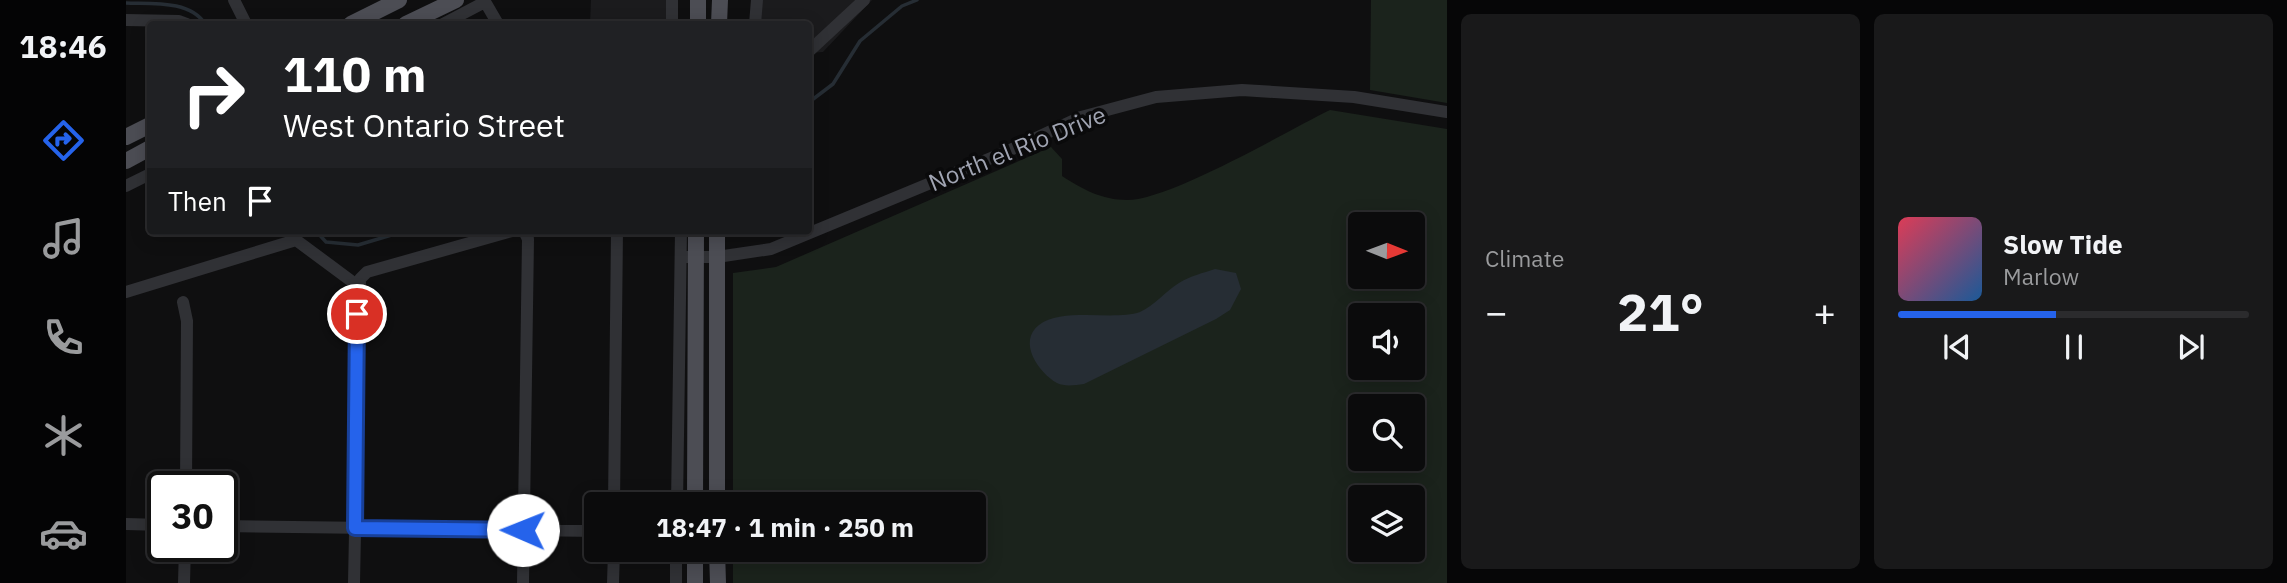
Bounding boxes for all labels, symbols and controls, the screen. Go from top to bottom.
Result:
text: 18:46 [19,25,107,67]
text: 110 m [283,42,427,105]
icon: right [168,49,259,140]
street label: North el Rio Drive [924,98,1110,198]
text: West Ontario Street [283,104,565,146]
icon: directions [39,116,88,165]
icon: arrive [241,182,279,220]
text: Then [168,184,227,218]
north arrow [1348,212,1424,289]
map controls [1348,212,1425,562]
icon: music [39,214,88,263]
text: Slow Tide [2003,227,2123,261]
text: Climate [1485,243,1564,273]
text: Marlow [2003,261,2079,291]
text: 21° [1617,278,1704,345]
pin [327,284,387,344]
text: − [1485,287,1508,336]
text: + [1813,287,1836,336]
icon: arrive [338,295,376,333]
button: sound [1348,303,1425,380]
icon: phone [39,313,88,362]
icon: previous [1938,328,1976,366]
icon: pause [2055,328,2093,366]
icon: next [2172,328,2210,366]
button: search [1348,394,1425,471]
icon: climate [39,411,88,460]
speed limit sign: 30 [147,471,238,562]
button: layers [1348,485,1425,562]
position arrow [486,493,560,567]
icon: car [39,509,88,558]
text: 18:47 · 1 min · 250 m [656,510,914,544]

